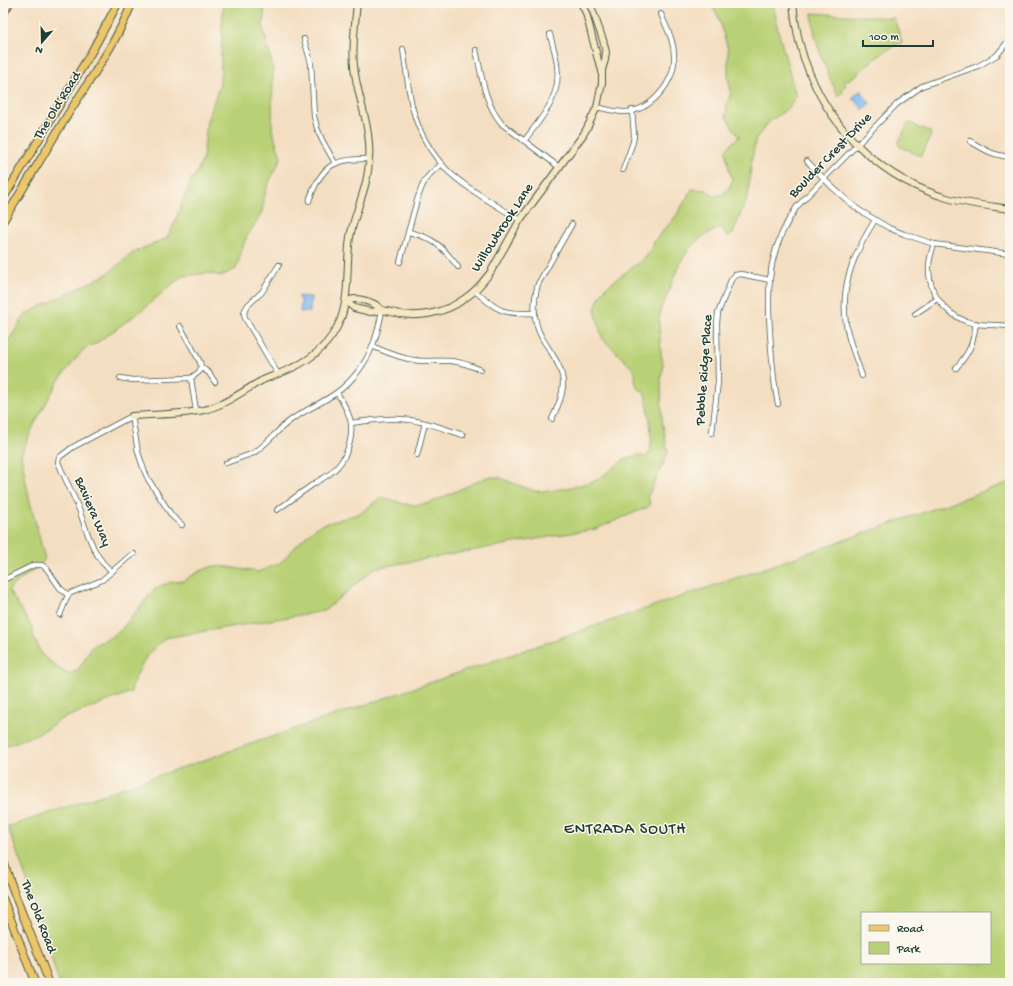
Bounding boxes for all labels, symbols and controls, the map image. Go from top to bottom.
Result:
north arrow [22,22,62,62]
scale bar [863,22,933,48]
text: 100 m [868,31,899,45]
text: N [34,43,45,56]
street label: The Old Road [30,67,87,144]
street label: Boulder Crest Drive [785,109,877,203]
street label: Willowbrook Lane [468,180,538,276]
street label: Pebble Ridge Place [693,313,717,427]
street label: Baviera Way [69,474,114,549]
district label: ENTRADA SOUTH [564,821,686,840]
street label: The Old Road [16,877,60,958]
legend [861,912,991,964]
text: Road [897,923,924,937]
text: Park [896,943,922,957]

